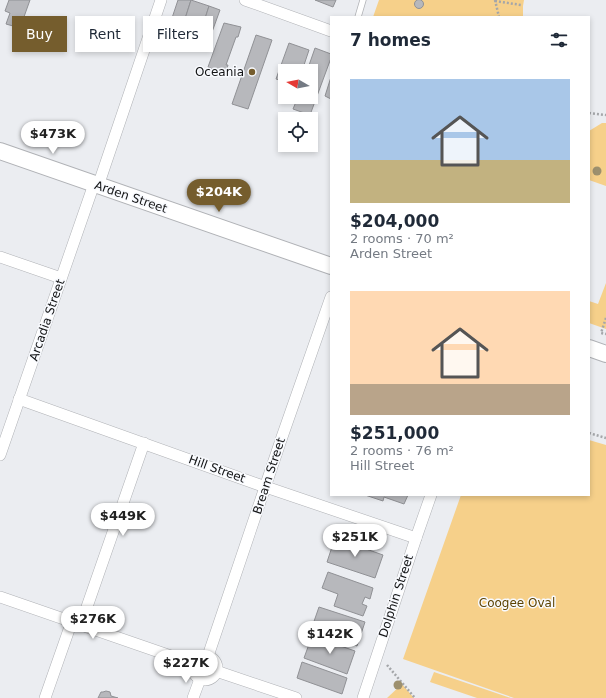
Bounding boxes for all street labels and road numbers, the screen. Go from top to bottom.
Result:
street label: Arden Street [93,178,169,216]
street label: Arcadia Street [26,277,68,363]
street label: Bream Street [250,436,288,516]
street label: Hill Street [187,452,248,486]
street label: Dolphin Street [376,552,416,639]

